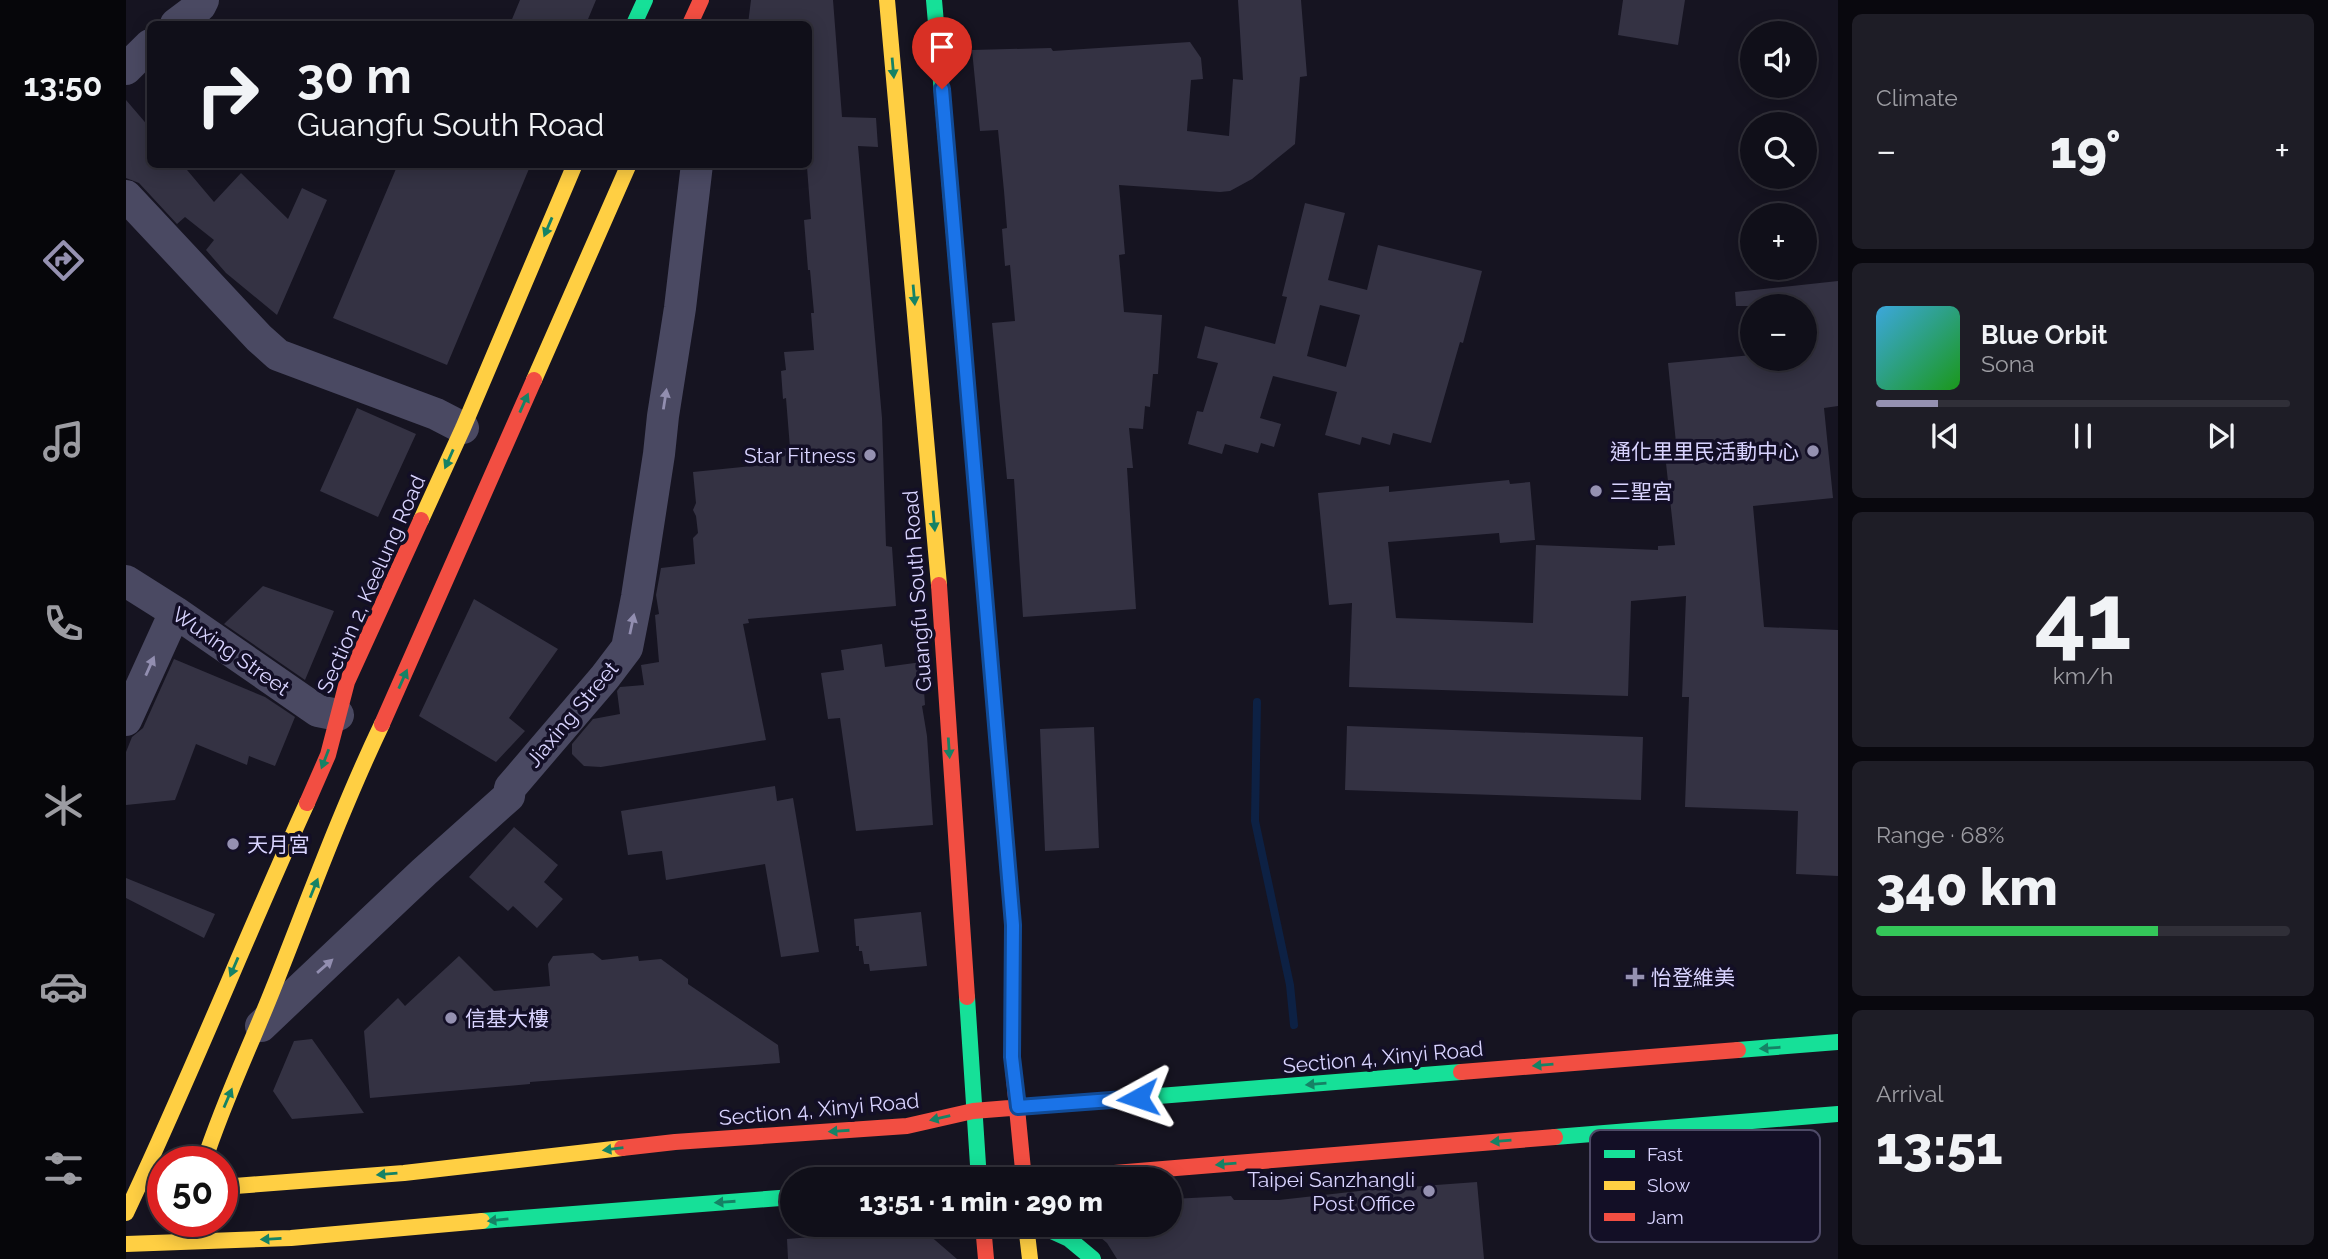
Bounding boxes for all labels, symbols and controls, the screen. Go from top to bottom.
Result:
pin [912,17,972,89]
map controls [1740,21,1817,371]
button: sound [1740,21,1817,98]
icon: arrive [923,28,961,66]
text: 30 m [297,47,412,104]
icon: right [182,49,273,140]
one-way arrow [888,57,899,79]
text: 13:50 [24,66,102,103]
text: Climate [1876,84,1958,111]
text: Guangfu South Road [297,106,604,143]
button: search [1740,112,1817,189]
text: 19° [2050,119,2121,180]
text: − [1876,128,1896,173]
text: + [2274,128,2290,173]
button: + [1740,203,1817,280]
one-way arrow [543,217,554,238]
icon: directions [39,236,88,285]
one-way arrow [908,284,919,306]
button: − [1740,294,1817,371]
text: Blue Orbit [1981,320,2108,350]
text: Sona [1981,350,2035,377]
one-way arrow [660,388,671,410]
one-way arrow [518,393,530,413]
icon: music [39,417,88,466]
icon: previous [1926,417,1964,455]
icon: pause [2064,417,2102,455]
icon: next [2202,417,2240,455]
place label: 通化里里民活動中心 [1610,439,1799,464]
place label: Star Fitness [744,443,856,468]
marker: 通化里里民活動中心 [1805,443,1821,459]
marker: Star Fitness [862,447,878,463]
one-way arrow [443,449,455,469]
street label: Section 2, Keelung Road [312,471,430,697]
place label: 三聖宮 [1610,479,1673,504]
marker: 三聖宮 [1588,483,1604,499]
street label: Guangfu South Road [897,490,937,692]
one-way arrow [929,510,940,532]
text: 41 [2035,563,2131,670]
icon: phone [39,599,88,648]
street label: Wuxing Street [167,601,295,701]
one-way arrow [626,613,637,635]
one-way arrow [144,656,156,676]
street label: Jiaxing Street [521,656,623,772]
text: km/h [2053,662,2113,689]
one-way arrow [398,668,409,689]
one-way arrow [944,737,955,759]
one-way arrow [320,749,331,770]
icon: climate [39,781,88,830]
text: Range · 68% [1876,821,2005,848]
place label: 天月宮 [247,832,310,857]
marker: 天月宮 [225,836,241,852]
text: 340 km [1876,856,2058,917]
one-way arrow [308,877,319,898]
one-way arrow [228,957,239,978]
one-way arrow [316,959,333,974]
icon: car [39,962,88,1011]
place label: 怡登維美 [1651,965,1735,990]
marker: 怡登維美 [1625,967,1645,987]
place label: 信基大樓 [465,1006,549,1031]
marker: 信基大樓 [443,1010,459,1026]
street label: Section 4, Xinyi Road [1282,1036,1484,1078]
one-way arrow [1759,1042,1781,1053]
one-way arrow [1532,1060,1554,1071]
position arrow [1101,1061,1175,1135]
one-way arrow [1305,1079,1327,1090]
text: Arrival [1876,1080,1943,1107]
one-way arrow [222,1087,233,1108]
street label: Section 4, Xinyi Road [718,1088,920,1130]
one-way arrow [929,1113,951,1124]
text: 13:51 [1876,1115,2003,1176]
one-way arrow [828,1126,850,1137]
legend [1590,1130,1820,1242]
one-way arrow [1490,1136,1512,1147]
text: Fast [1647,1143,1683,1165]
icon: filters [39,1144,88,1193]
one-way arrow [601,1144,623,1155]
speed limit sign: 50 [147,1146,238,1237]
one-way arrow [1215,1159,1237,1170]
place label: Taipei Sanzhangli Post Office [1247,1167,1415,1216]
one-way arrow [375,1169,397,1180]
text: Slow [1647,1174,1691,1196]
marker: Taipei Sanzhangli Post Office [1421,1183,1437,1199]
text: 13:51 · 1 min · 290 m [859,1187,1103,1217]
one-way arrow [713,1197,735,1208]
text: Jam [1647,1206,1684,1228]
one-way arrow [487,1215,509,1226]
one-way arrow [260,1234,282,1245]

